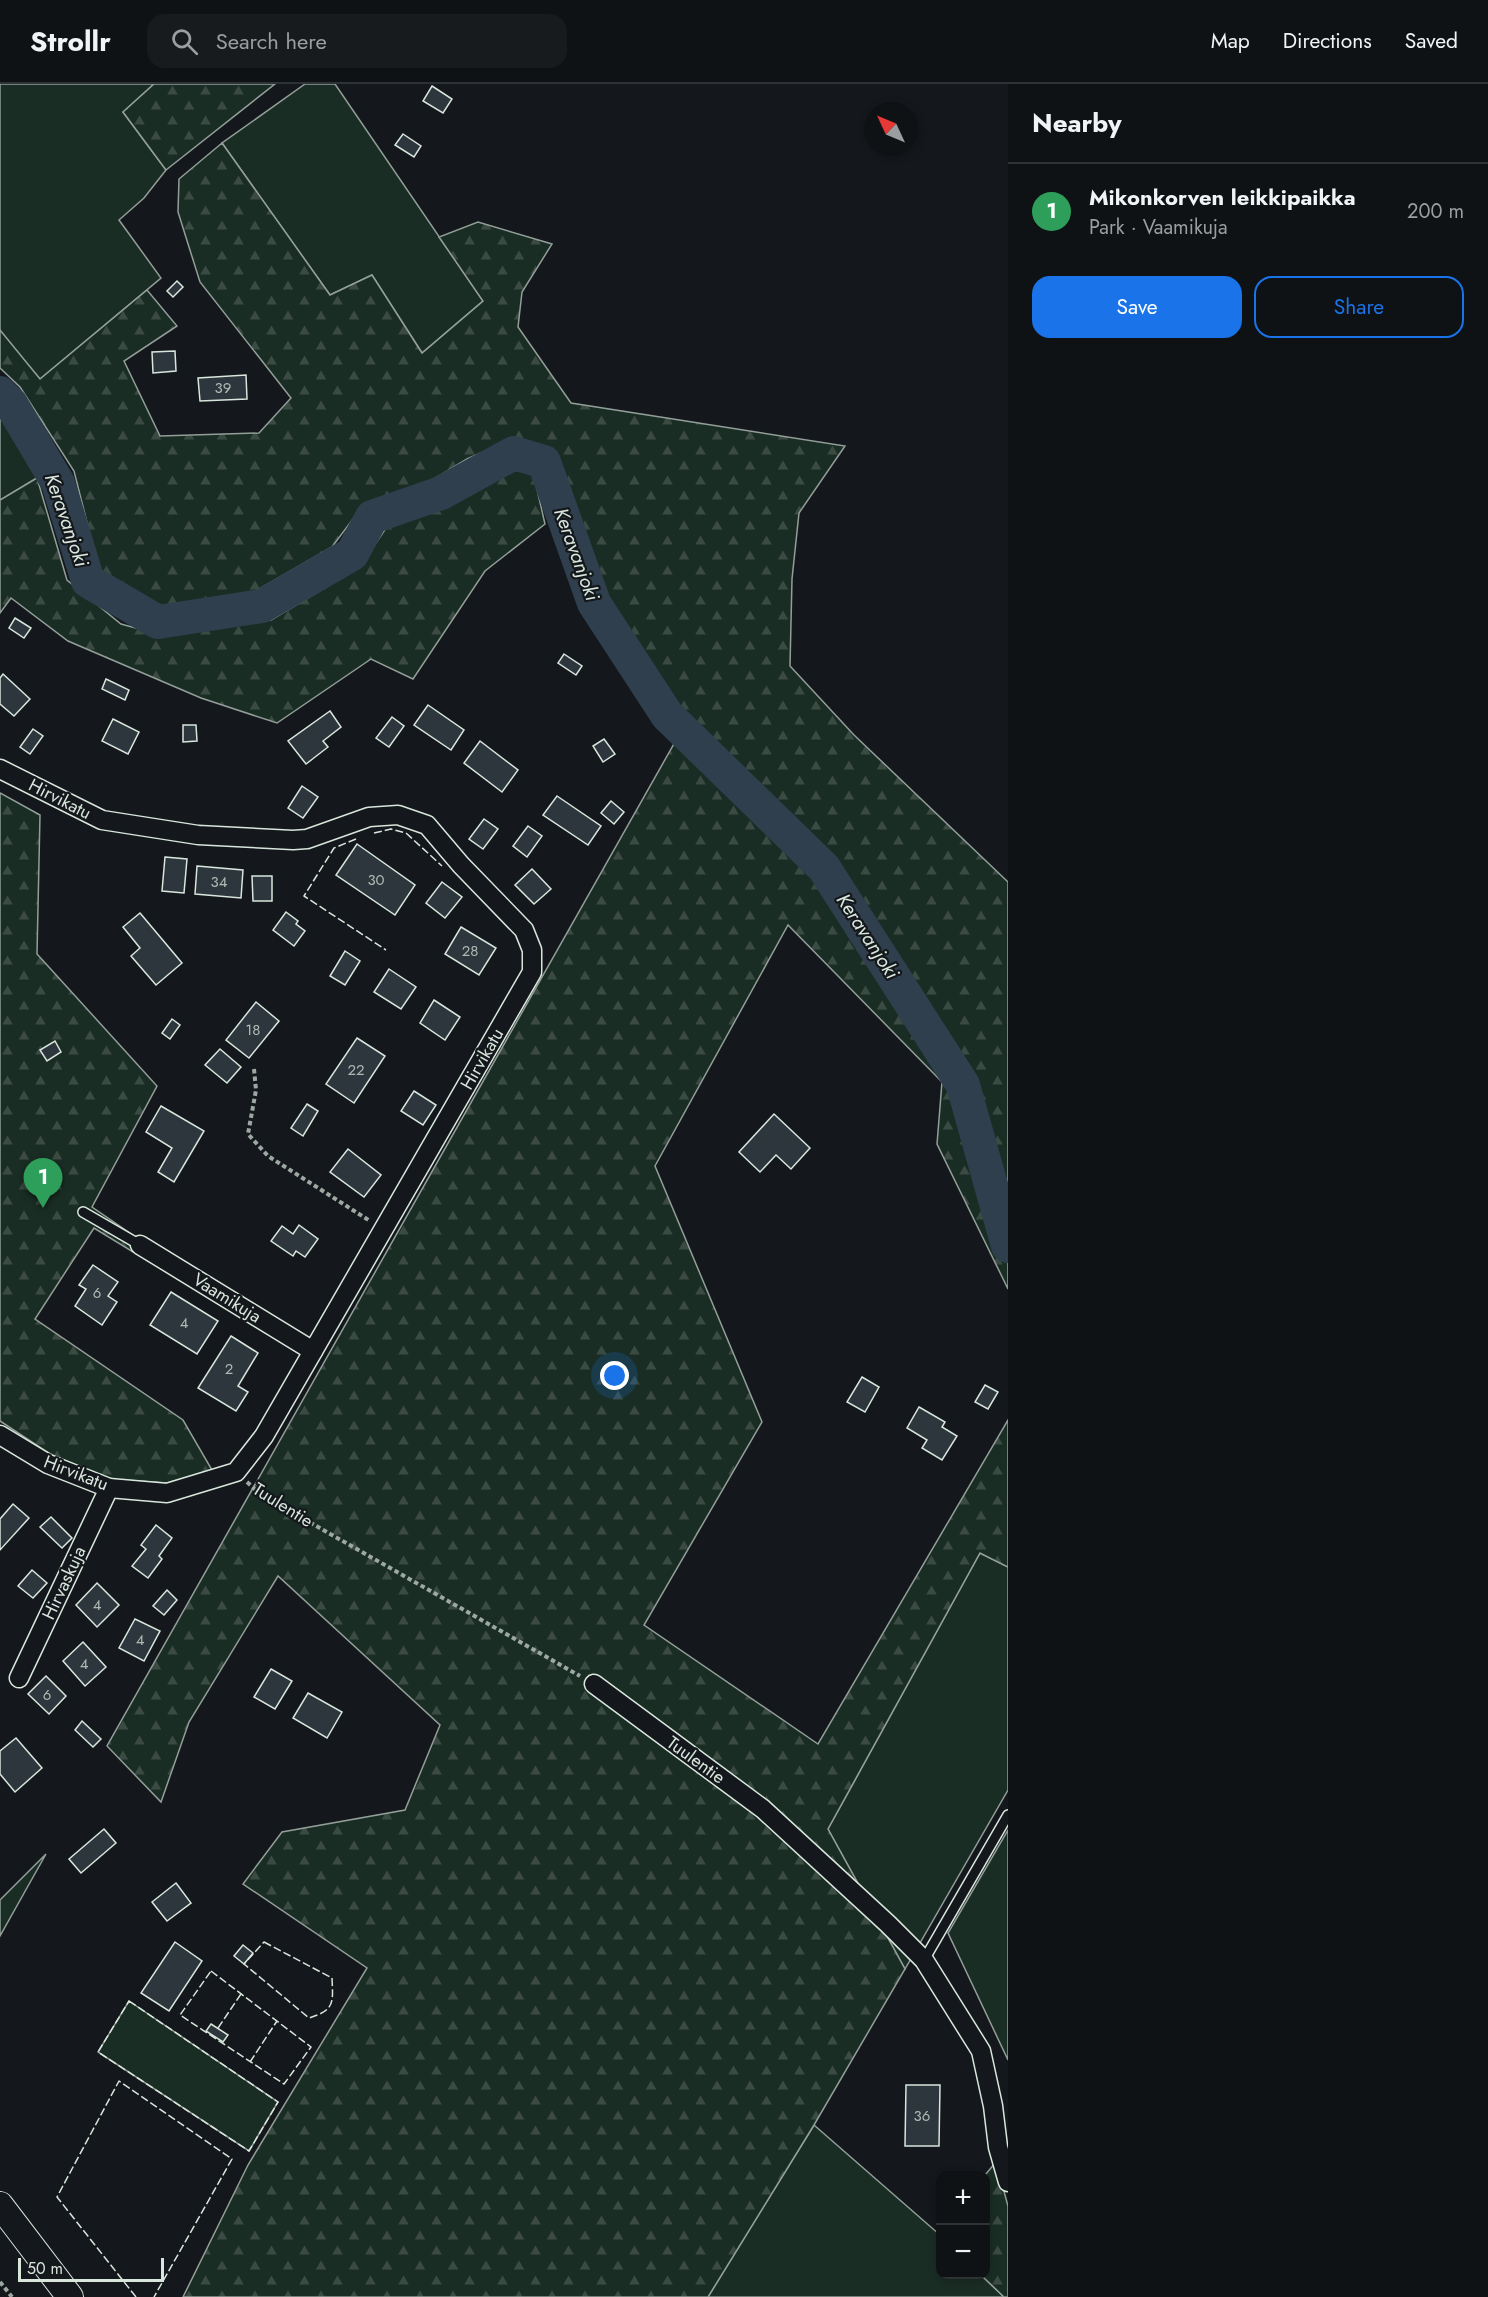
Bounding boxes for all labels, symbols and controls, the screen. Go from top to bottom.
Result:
search box [147,14,567,68]
text: Strollr [30,21,111,62]
icon: search [168,25,201,58]
text: Search here [216,25,327,57]
text: Map [1211,26,1250,56]
text: Directions [1283,26,1372,56]
text: Saved [1405,26,1458,56]
north arrow [864,102,918,156]
text: Nearby [1032,104,1121,142]
text: Mikonkorven leikkipaikka [1089,181,1356,213]
text: 1 [1046,197,1057,226]
text: 200 m [1407,197,1464,226]
text: Park · Vaamikuja [1089,213,1228,242]
button: Save [1032,276,1242,338]
button: Share [1254,276,1464,338]
house number: 39 [215,377,231,399]
water label: Keravanjoki [37,470,96,572]
water label: Keravanjoki [546,504,607,606]
street label: Hirvikatu [24,772,96,826]
house number: 30 [367,869,385,891]
house number: 34 [211,871,228,893]
water label: Keravanjoki [829,888,907,986]
house number: 28 [462,940,478,962]
house number: 18 [246,1019,260,1041]
street label: Hirvikatu [454,1023,510,1095]
house number: 22 [347,1059,365,1081]
pin: 1 [24,1158,63,1208]
street label: Vaamikuja [188,1267,266,1329]
house number: 6 [93,1282,101,1304]
house number: 4 [180,1312,189,1334]
house number: 2 [225,1358,233,1380]
your location [600,1361,629,1390]
street label: Hirvikatu [40,1449,112,1497]
street label: Tuulentie [248,1476,318,1534]
street label: Hirvaskuja [36,1542,92,1624]
house number: 4 [93,1594,102,1616]
house number: 4 [136,1629,145,1651]
house number: 4 [80,1653,89,1675]
house number: 6 [43,1684,51,1706]
street label: Tuulentie [661,1730,731,1790]
house number: 36 [914,2105,930,2127]
map controls [936,2171,990,2279]
button: + [936,2171,990,2225]
button: − [936,2225,990,2279]
scale bar [18,2255,164,2282]
text: 50 m [27,2257,63,2280]

